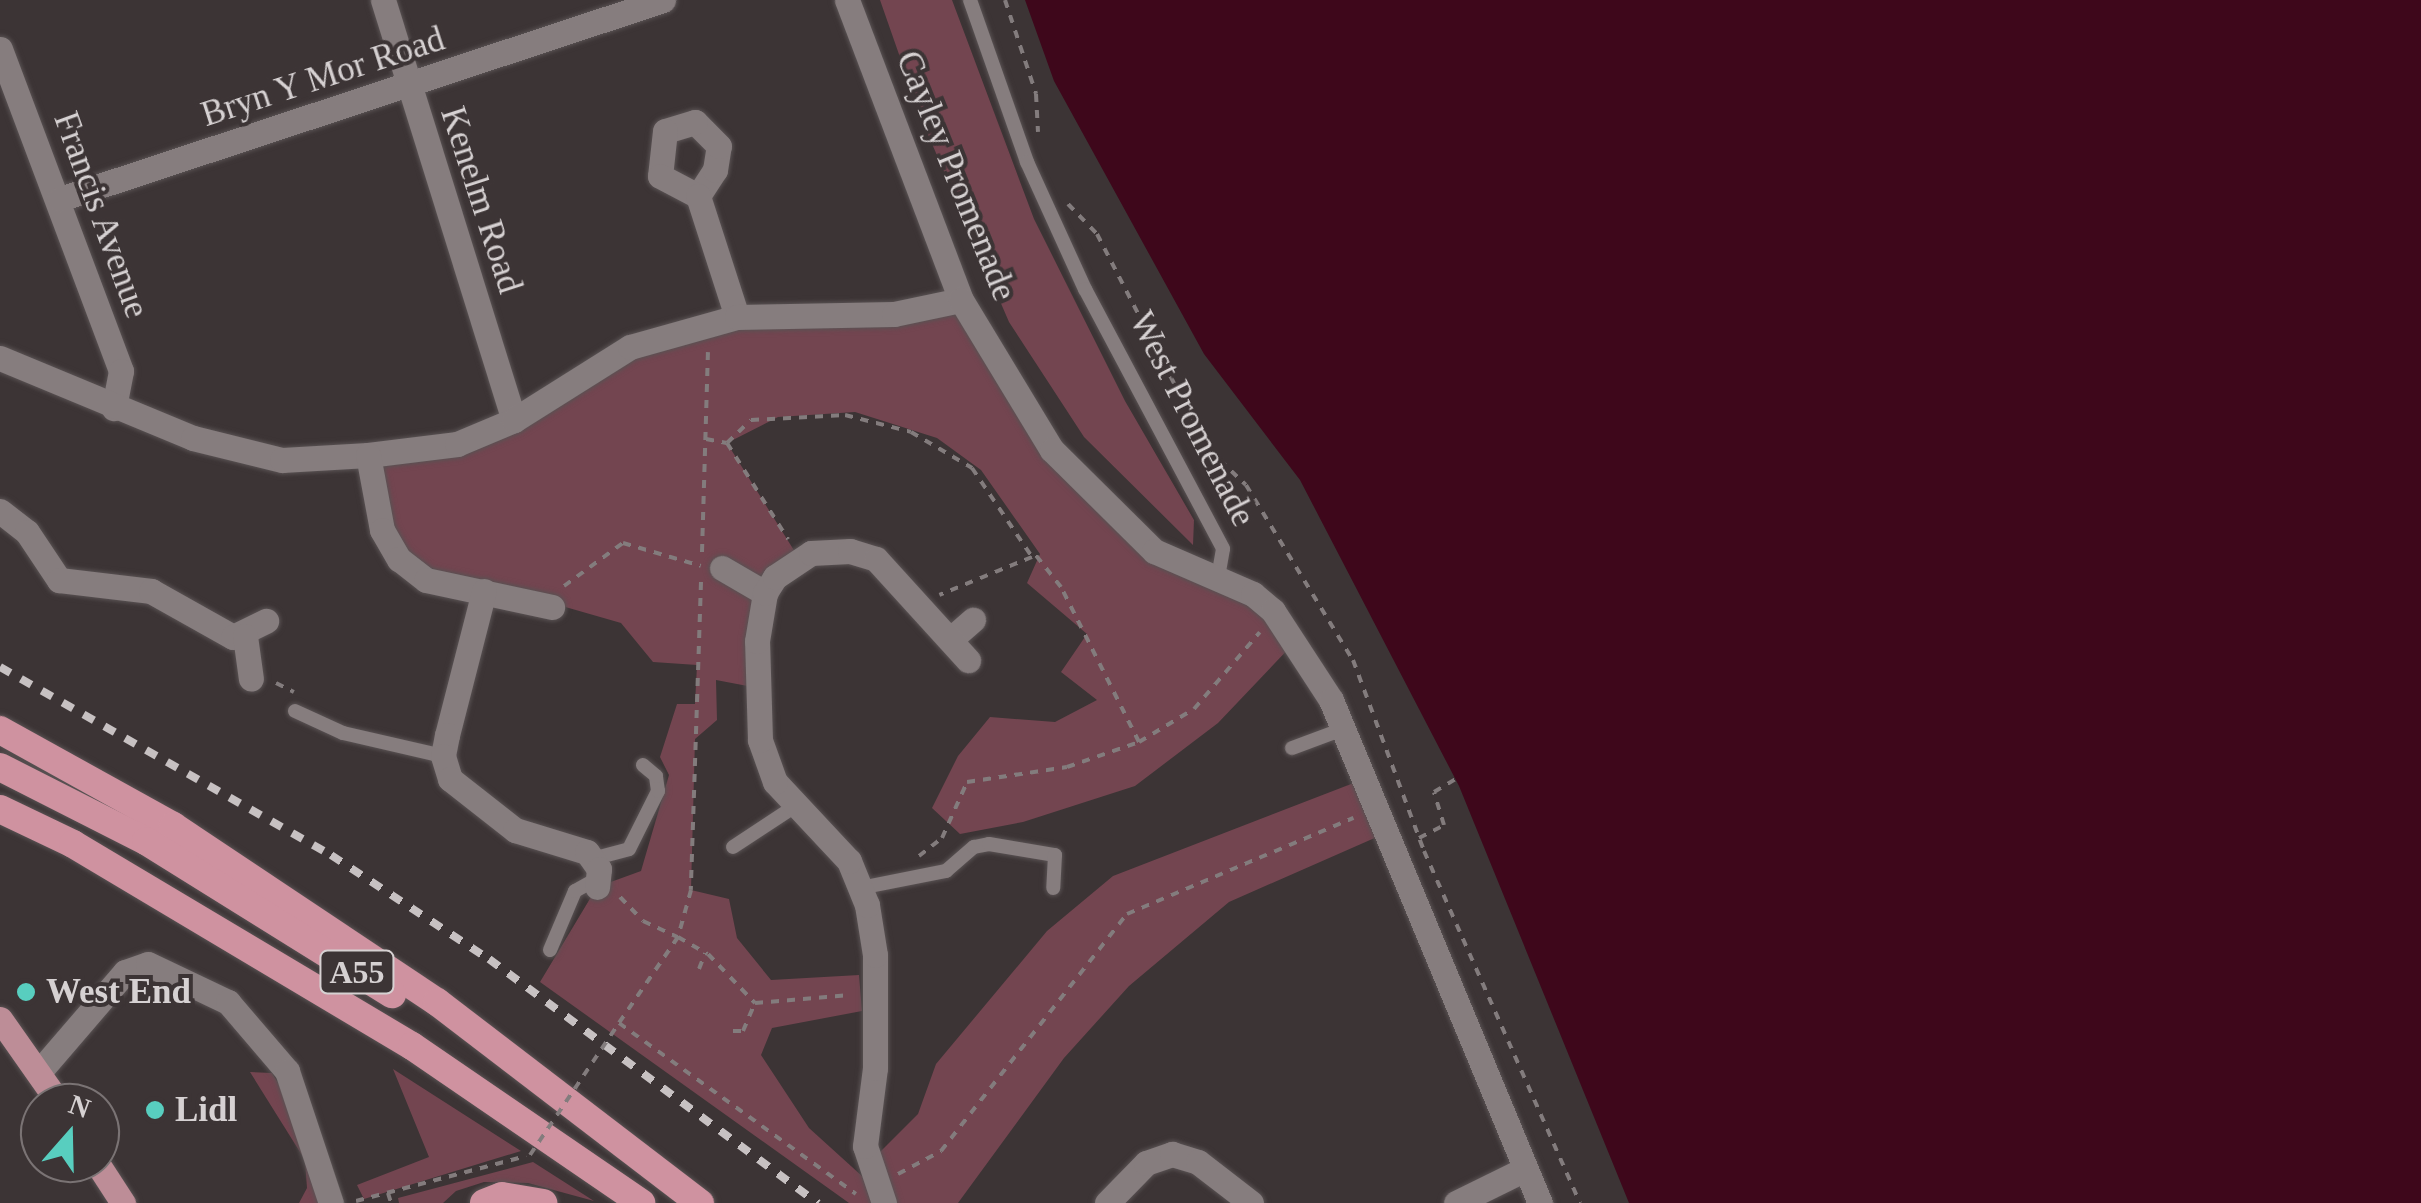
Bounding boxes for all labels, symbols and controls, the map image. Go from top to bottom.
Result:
street label: Bryn Y Mor Road [195,18,451,136]
street label: Cayley Promenade [887,45,1025,307]
street label: Kenelm Road [431,102,531,298]
street label: Francis Avenue [44,105,158,325]
street label: West Promenade [1120,305,1264,533]
road number: A55 [317,945,397,999]
place label: West End [46,971,191,1013]
marker: West End [15,981,37,1003]
north arrow [20,1083,120,1183]
text: N [65,1088,95,1124]
place label: Lidl [175,1089,237,1131]
marker: Lidl [144,1099,166,1121]

